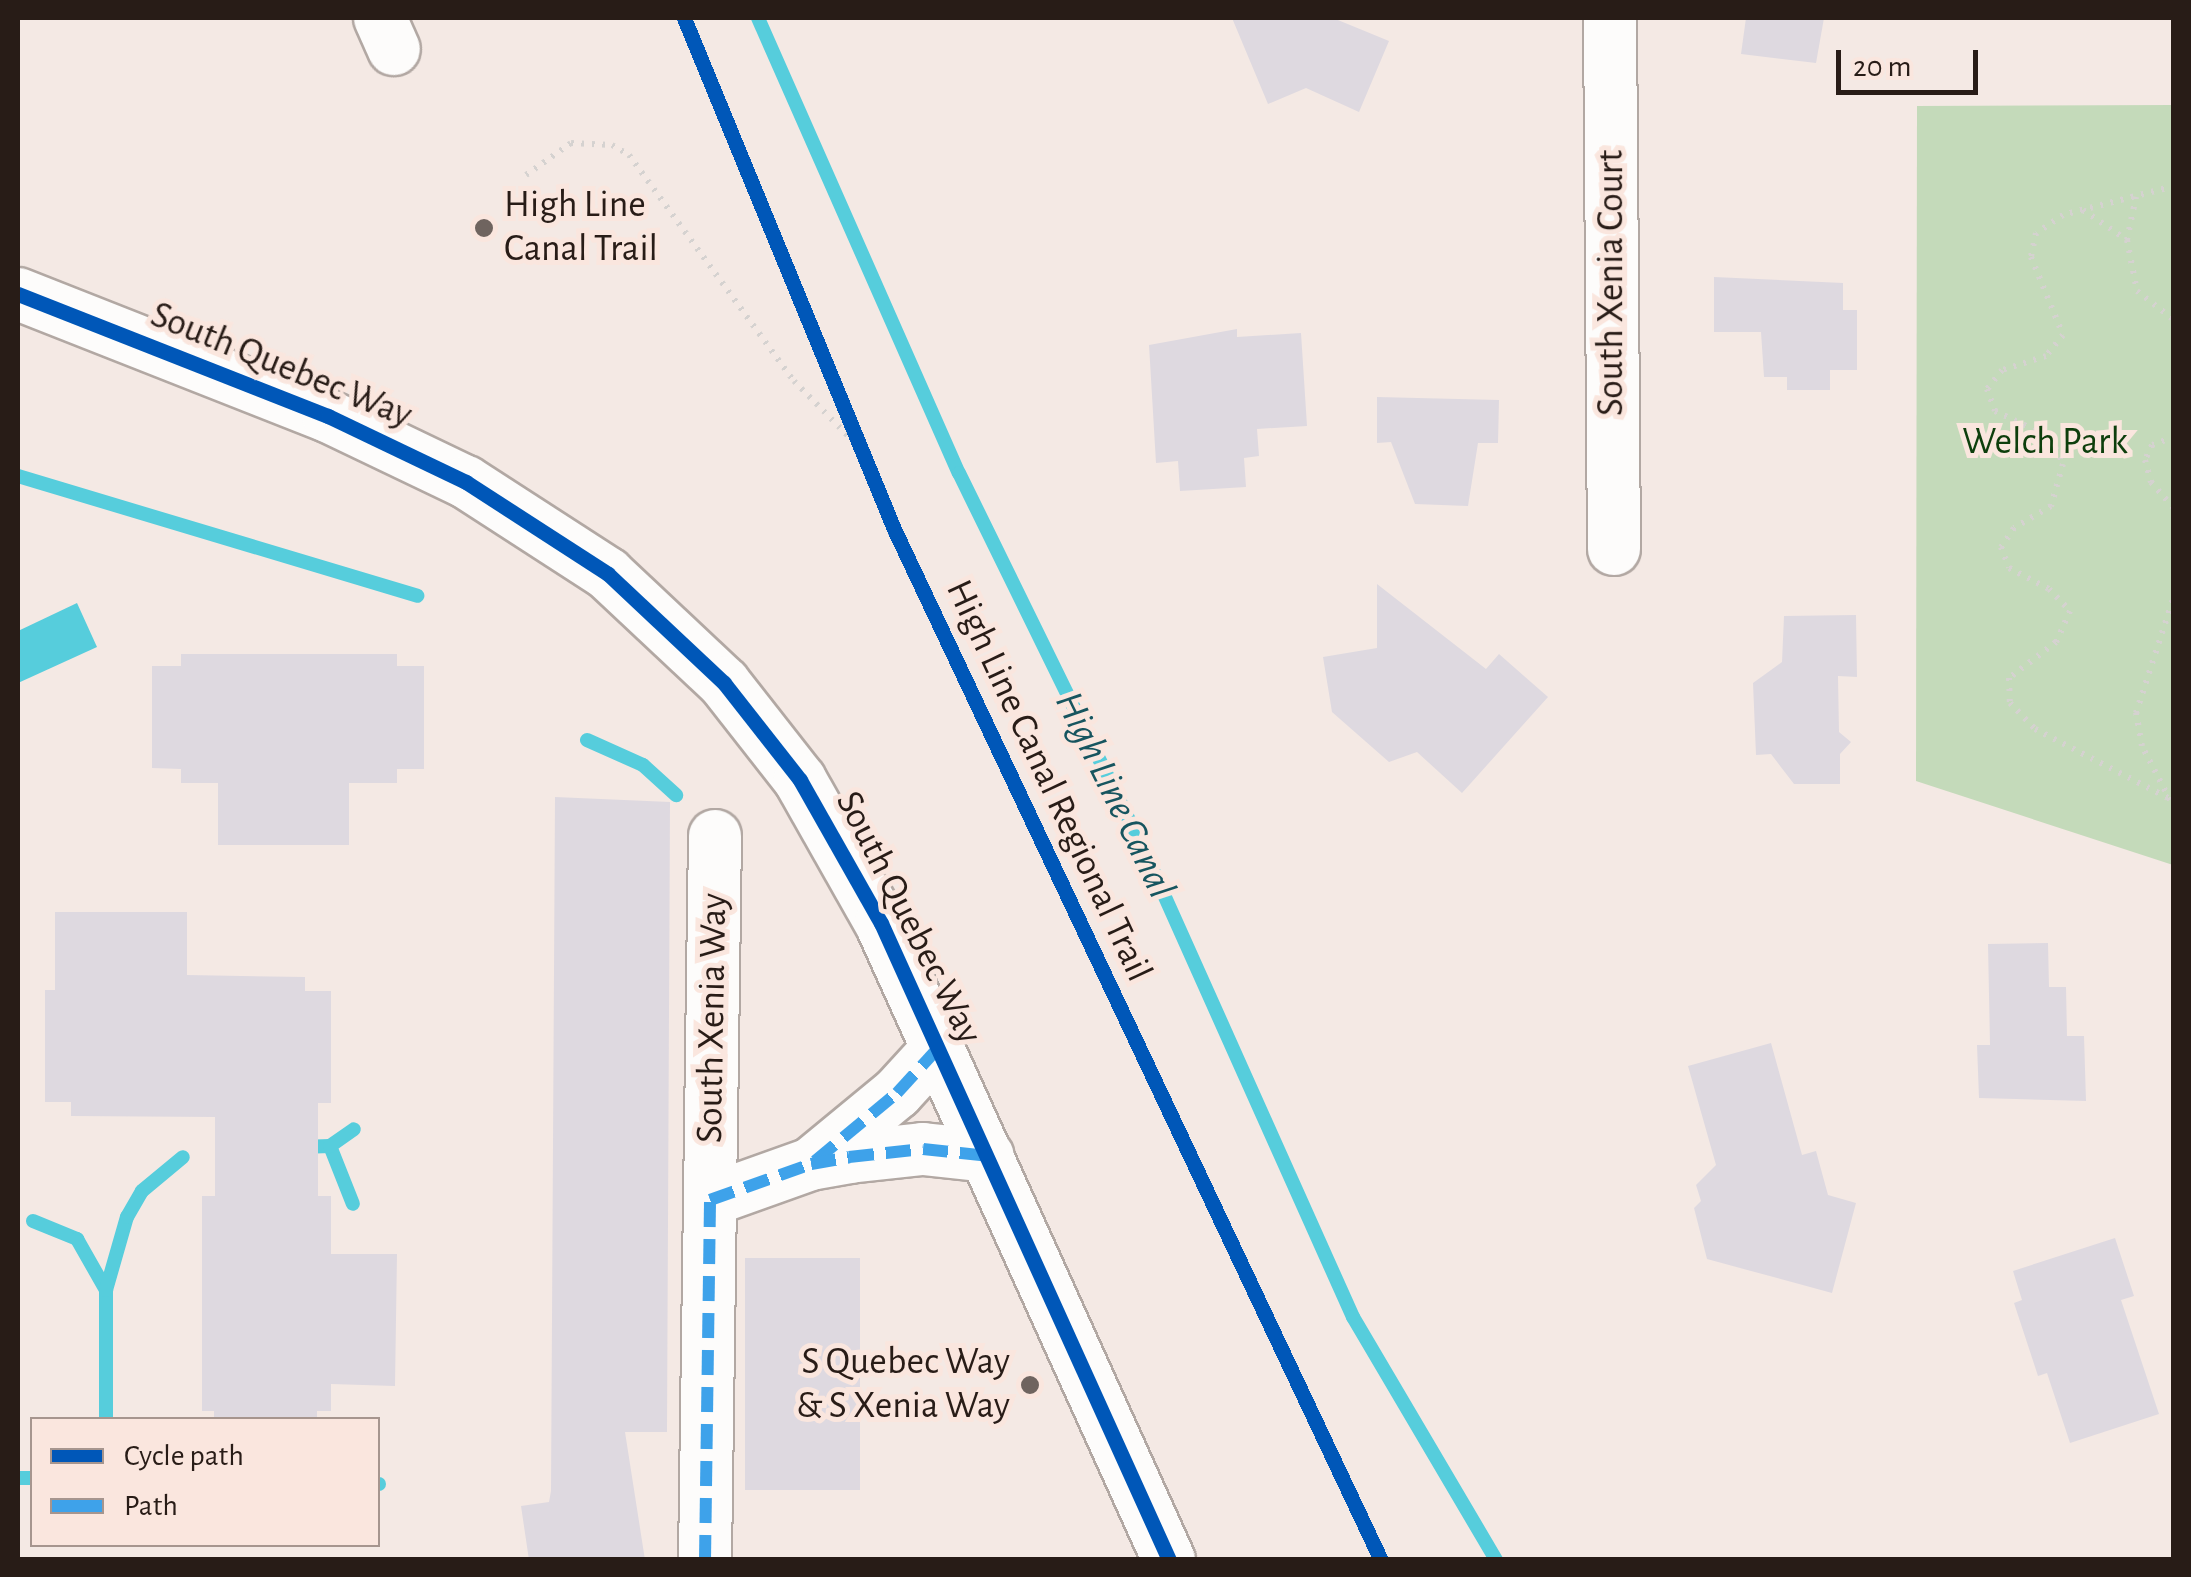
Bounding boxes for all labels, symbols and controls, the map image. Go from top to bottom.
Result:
scale bar [1841,30,1984,92]
text: 20 m [1853,52,1911,82]
street label: South Xenia Court [1589,150,1635,416]
place label: High Line Canal Trail [504,183,658,272]
marker: High Line Canal Trail [473,217,495,239]
street label: South Quebec Way [144,293,418,439]
park label: Welch Park [1962,420,2128,466]
street label: High Line Canal Regional Trail [935,573,1161,989]
water label: High Line Canal [1044,684,1186,906]
street label: South Quebec Way [825,784,991,1052]
street label: South Xenia Way [688,892,738,1144]
place label: S Quebec Way & S Xenia Way [796,1340,1010,1430]
marker: S Quebec Way & S Xenia Way [1019,1374,1041,1396]
legend [30,1417,380,1547]
text: Cycle path [124,1441,244,1471]
text: Path [124,1491,178,1521]

